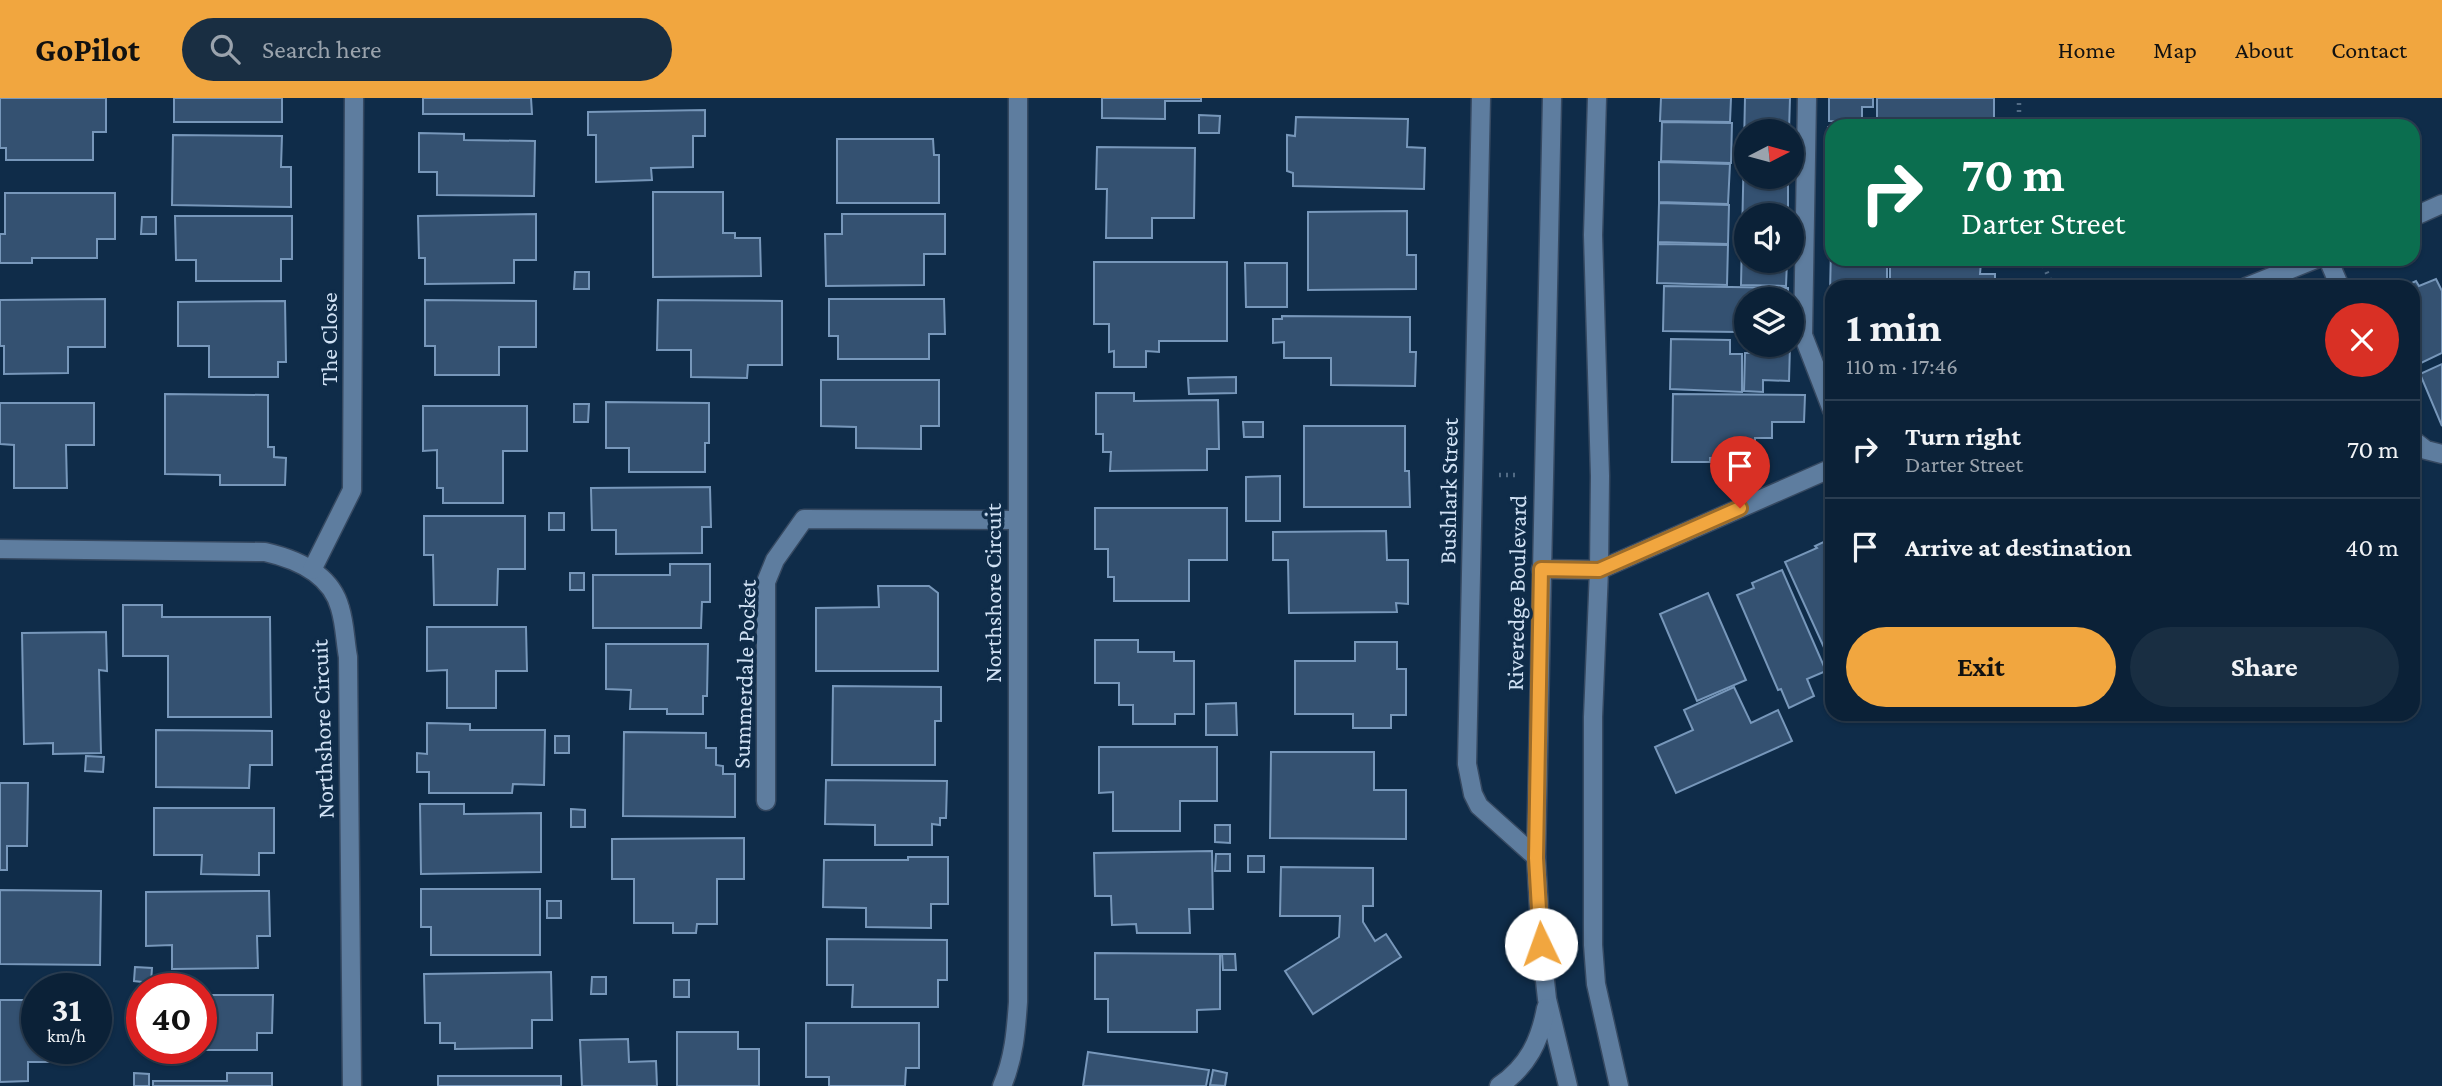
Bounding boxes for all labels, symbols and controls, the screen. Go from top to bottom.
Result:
search box [182,18,672,81]
icon: search [206,30,244,68]
text: GoPilot [35,31,140,68]
text: Search here [262,35,381,64]
text: Home [2058,36,2115,63]
text: Map [2153,36,2197,63]
text: About [2235,36,2293,63]
text: Contact [2331,36,2407,63]
north arrow [1734,119,1804,189]
map controls [1734,119,1804,357]
icon: right [1846,147,1937,238]
text: 70 m [1961,147,2065,202]
button: sound [1734,203,1804,273]
text: Darter Street [1961,205,2125,241]
button: layers [1734,287,1804,357]
street label: The Close [315,292,342,386]
text: 1 min [1846,303,1942,350]
button: close [2325,303,2399,377]
text: 110 m · 17:46 [1846,353,1958,379]
street label: Bushlark Street [1433,417,1463,564]
text: Turn right [1905,422,2021,451]
icon: right [1846,430,1884,468]
text: 70 m [2347,435,2399,464]
pin [1710,436,1770,508]
icon: arrive [1721,447,1759,485]
text: Darter Street [1905,451,2023,477]
street label: Riveredge Boulevard [1501,494,1531,691]
street label: Northshore Circuit [979,502,1006,683]
icon: arrive [1846,528,1884,566]
text: Arrive at destination [1905,533,2132,562]
text: 40 m [2345,533,2399,562]
street label: Summerdale Pocket [727,578,761,769]
button: Exit [1846,627,2116,707]
button: Share [2130,627,2399,707]
street label: Northshore Circuit [305,638,339,819]
position arrow [1504,907,1578,981]
speed limit sign: 40 [126,973,217,1064]
text: 31 [51,990,82,1029]
text: km/h [47,1026,86,1046]

